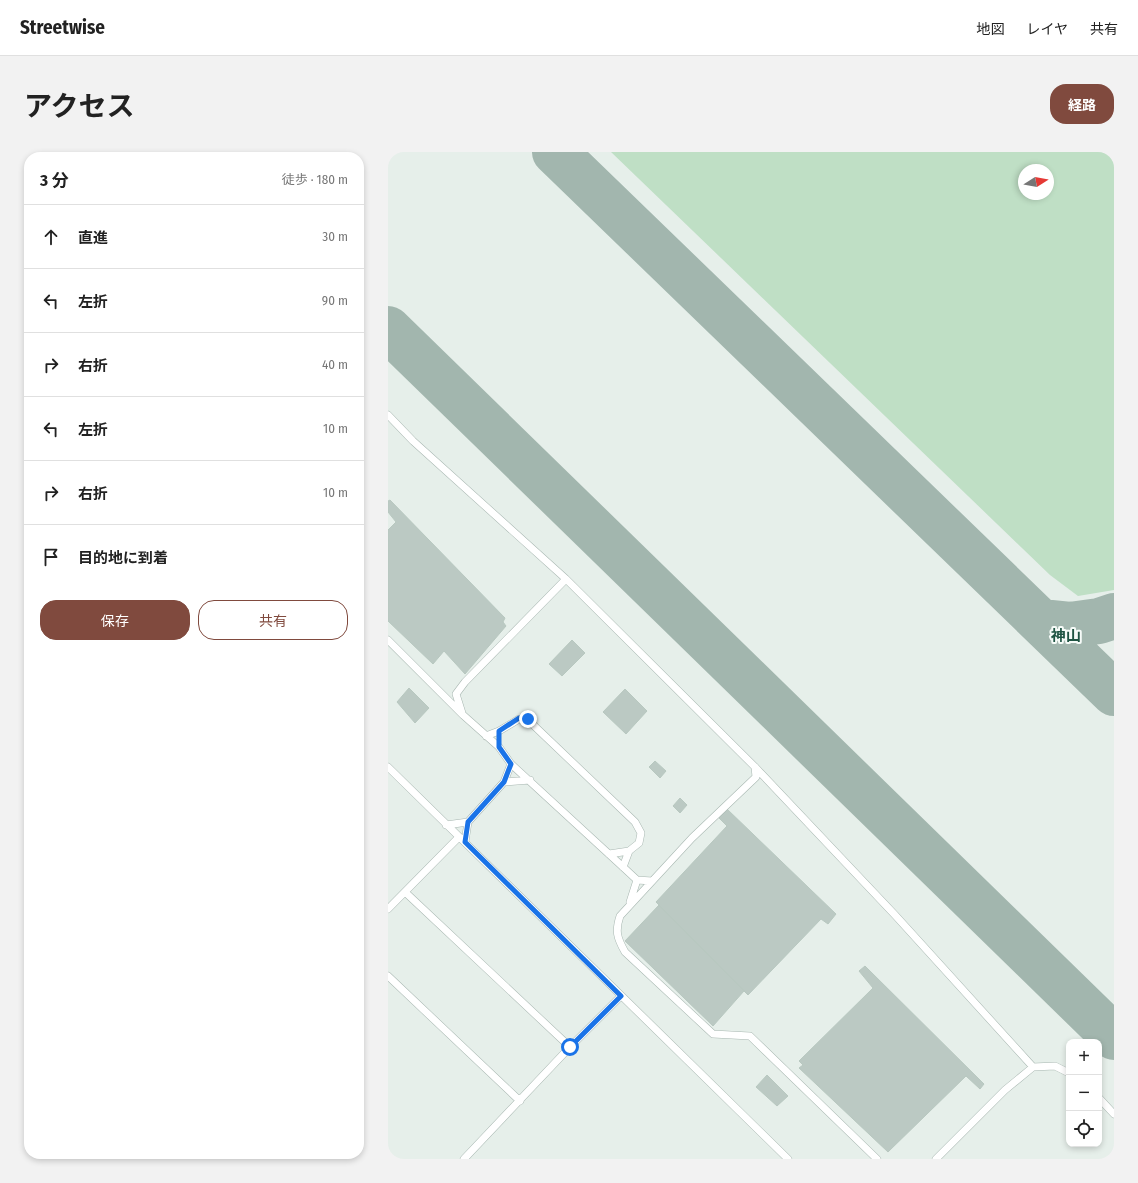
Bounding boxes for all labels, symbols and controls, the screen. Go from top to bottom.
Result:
text: Streetwise [20,16,105,39]
text: 地図 [976,21,1004,38]
text: レイヤ [1026,21,1068,38]
text: 共有 [1090,21,1118,38]
button: 経路 [1050,84,1114,124]
text: アクセス [24,90,135,123]
north arrow [1018,164,1054,200]
text: 3 分 [40,170,69,191]
text: 徒歩 · 180 m [282,172,348,187]
icon: ahead [40,226,62,248]
text: 直進 [78,229,108,247]
text: 30 m [322,229,348,244]
icon: left [40,290,62,312]
text: 左折 [78,293,108,311]
text: 90 m [322,293,348,308]
icon: right [40,354,62,376]
text: 右折 [78,357,108,375]
text: 40 m [322,357,348,372]
icon: left [40,418,62,440]
text: 左折 [78,421,108,439]
text: 10 m [323,421,348,436]
icon: right [40,482,62,504]
text: 右折 [78,485,108,503]
text: 10 m [323,485,348,500]
icon: arrive [40,546,62,568]
text: 目的地に到着 [78,549,168,567]
button: 保存 [40,600,190,640]
button: 共有 [198,600,348,640]
district label: 神山 [1050,627,1081,645]
route end [519,710,537,728]
route start [561,1038,579,1056]
map controls [1066,1039,1102,1147]
button: + [1066,1039,1102,1075]
button: − [1066,1075,1102,1111]
button: locate [1066,1111,1102,1147]

